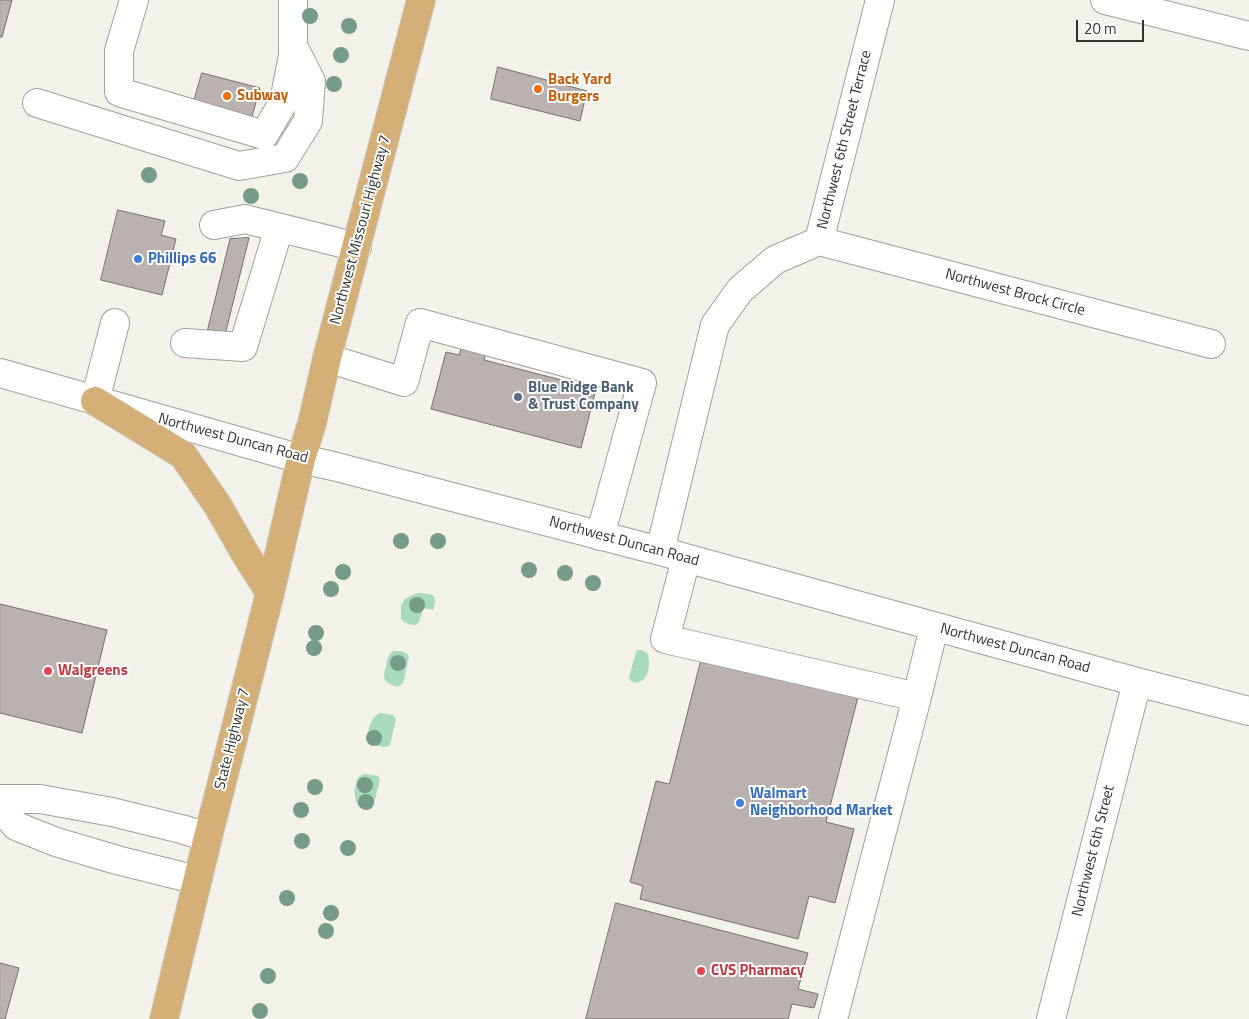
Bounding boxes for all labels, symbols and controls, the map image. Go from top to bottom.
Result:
scale bar [1079,10,1146,42]
text: 20 m [1084,17,1117,40]
street label: Northwest 6th Street Terrace [814,49,876,231]
place label: Back Yard Burgers [548,71,611,106]
marker: Back Yard Burgers [532,83,544,95]
place label: Subway [237,87,288,105]
marker: Subway [221,90,233,102]
street label: Northwest Missouri Highway 7 [327,133,395,327]
place label: Phillips 66 [148,250,216,268]
marker: Phillips 66 [132,253,144,265]
street label: Northwest Brock Circle [943,266,1087,320]
place label: Blue Ridge Bank & Trust Company [528,379,639,414]
marker: Blue Ridge Bank & Trust Company [512,391,524,403]
street label: Northwest Duncan Road [156,410,310,468]
street label: Northwest Duncan Road [547,513,701,571]
street label: Northwest Duncan Road [938,620,1092,678]
place label: Walgreens [58,662,128,680]
marker: Walgreens [42,665,54,677]
street label: State Highway 7 [212,686,254,792]
street label: Northwest 6th Street [1069,784,1119,918]
place label: Walmart Neighborhood Market [750,785,892,820]
marker: Walmart Neighborhood Market [734,797,746,809]
place label: CVS Pharmacy [711,962,804,980]
marker: CVS Pharmacy [695,965,707,977]

